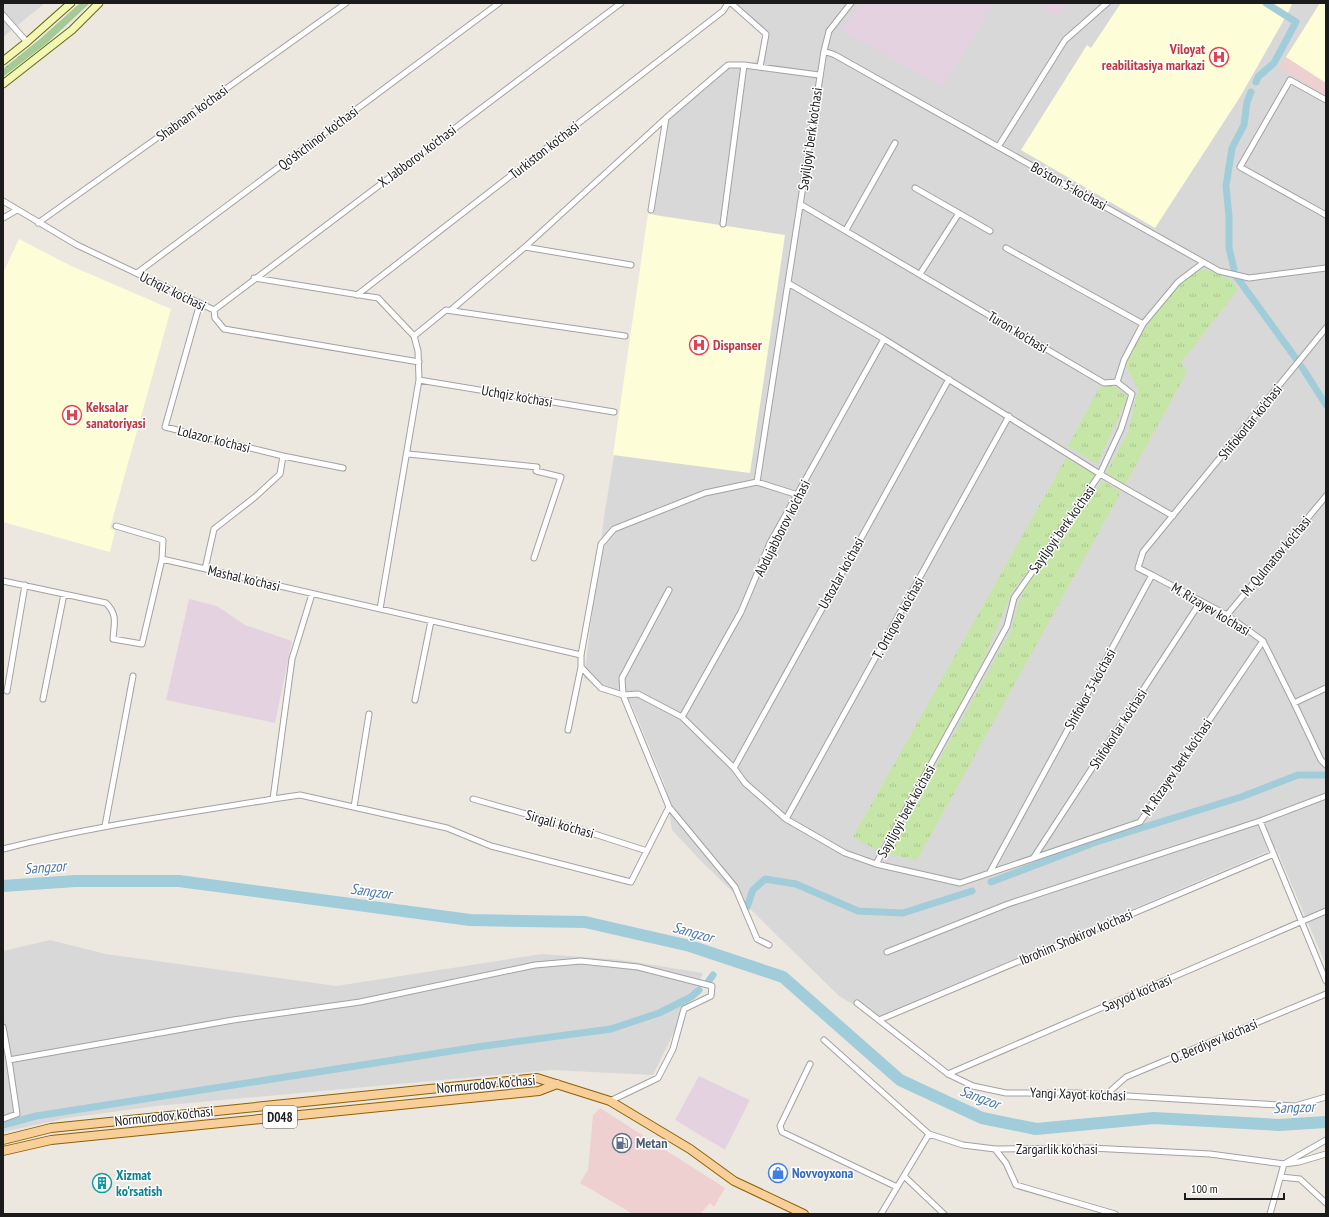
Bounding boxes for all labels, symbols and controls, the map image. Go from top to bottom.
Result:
place label: Viloyat reabilitasiya markazi [1102,40,1205,74]
hospital icon: Viloyat reabilitasiya markazi [1208,46,1230,68]
street label: Shabnam ko'chasi [153,81,231,145]
street label: Sayiljoyi berk ko'chasi [794,86,826,192]
street label: Qo'shchinor ko'chasi [274,102,362,174]
street label: Turkiston ko'chasi [505,117,583,183]
street label: X. Jabborov ko'chasi [374,121,460,191]
street label: Bo'ston 5-ko'chasi [1028,158,1110,214]
street label: Uchqiz ko'chasi [137,267,209,315]
street label: Turon ko'chasi [985,307,1051,357]
hospital icon: Dispanser [688,334,710,356]
place label: Dispanser [713,336,763,354]
street label: Uchqiz ko'chasi [480,381,554,411]
street label: Shifokorlar ko'chasi [1214,381,1286,463]
place label: Keksalar sanatoriyasi [86,398,146,432]
hospital icon: Keksalar sanatoriyasi [61,404,83,426]
street label: Lolazor ko'chasi [176,421,252,457]
street label: Abdujabborov ko'chasi [750,477,814,579]
street label: Sayiljoyi berk ko'chasi [1025,481,1099,577]
street label: M. Qulmatov ko'chasi [1237,512,1315,600]
street label: Ustozlar ko'chasi [814,534,868,612]
street label: Mashal ko'chasi [206,561,282,595]
street label: T. Ortiqova ko'chasi [868,574,928,662]
street label: M. Rizayev ko'chasi [1168,578,1254,640]
street label: Shifokor 3-ko'chasi [1060,645,1120,733]
street label: Shifokorlar ko'chasi [1085,685,1151,773]
street label: M. Rizayev berk ko'chasi [1138,715,1216,819]
street label: Sayiljoyi berk ko'chasi [873,761,939,861]
street label: Sirgali ko'chasi [524,806,596,842]
water label: Sangzor [24,856,68,878]
water label: Sangzor [349,879,395,904]
street label: Ibrohim Shokirov ko'chasi [1017,905,1135,969]
water label: Sangzor [671,917,717,947]
street label: Sayyod ko'chasi [1099,970,1175,1016]
street label: O. Berdiyev ko'chasi [1168,1015,1260,1067]
street label: Normurodov ko'chasi [436,1071,536,1097]
water label: Sangzor [957,1081,1004,1114]
street label: Yangi Xayot ko'chasi [1030,1083,1126,1105]
water label: Sangzor [1273,1097,1317,1117]
street label: Normurodov ko'chasi [114,1102,214,1130]
road number: D048 [263,1106,297,1128]
fuel station icon: Metan [611,1132,633,1154]
place label: Metan [636,1134,667,1152]
street label: Zargarlik ko'chasi [1016,1140,1098,1158]
shop icon: Novvoyxona [767,1162,789,1184]
place label: Novvoyxona [792,1164,854,1182]
place label: Xizmat ko'rsatish [116,1166,162,1200]
building icon: Xizmat ko'rsatish [91,1172,113,1194]
scale bar [1185,1175,1284,1201]
text: 100 m [1191,1181,1218,1196]

